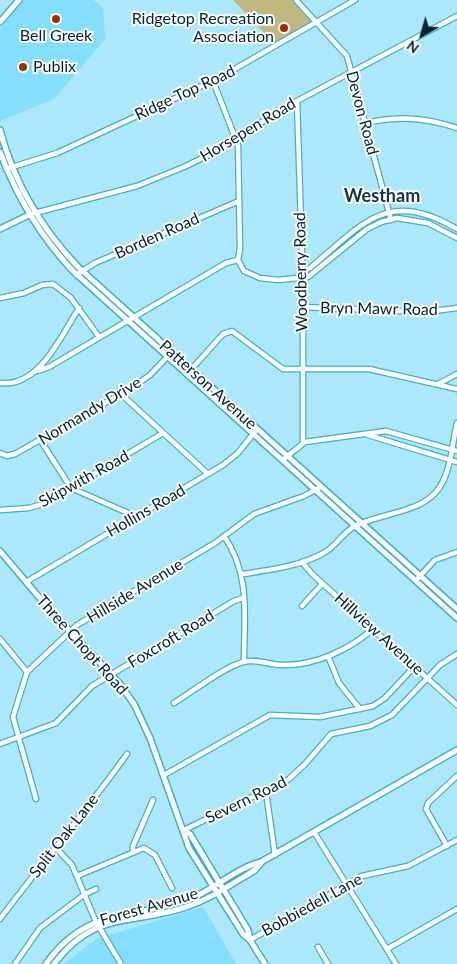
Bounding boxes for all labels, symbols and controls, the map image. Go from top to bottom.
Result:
place label: Ridgetop Recreation Association [132,9,274,47]
north arrow [397,10,447,60]
marker: Bell Greek [50,13,62,25]
marker: Ridgetop Recreation Association [278,22,290,34]
place label: Bell Greek [20,26,92,46]
text: N [403,37,422,57]
place label: Publix [33,57,76,77]
marker: Publix [17,61,29,73]
street label: Ridge Top Road [132,61,238,125]
street label: Devon Road [342,69,382,157]
street label: Horsepen Road [197,94,299,166]
district label: Westham [344,185,420,207]
street label: Borden Road [112,209,202,263]
street label: Woodberry Road [290,212,312,332]
street label: Bryn Mawr Road [320,298,438,320]
street label: Patterson Avenue [155,336,261,434]
street label: Normandy Drive [35,373,145,449]
street label: Skipwith Road [36,446,132,512]
street label: Hollins Road [103,481,189,541]
street label: Hillside Avenue [83,555,187,627]
street label: Hillview Avenue [330,589,428,679]
street label: Three Chopt Road [32,591,132,699]
street label: Foxcroft Road [124,606,218,672]
street label: Severn Road [202,772,290,828]
street label: Split Oak Lane [25,790,103,882]
street label: Bobbiedell Lane [258,869,366,941]
street label: Forest Avenue [98,884,200,930]

